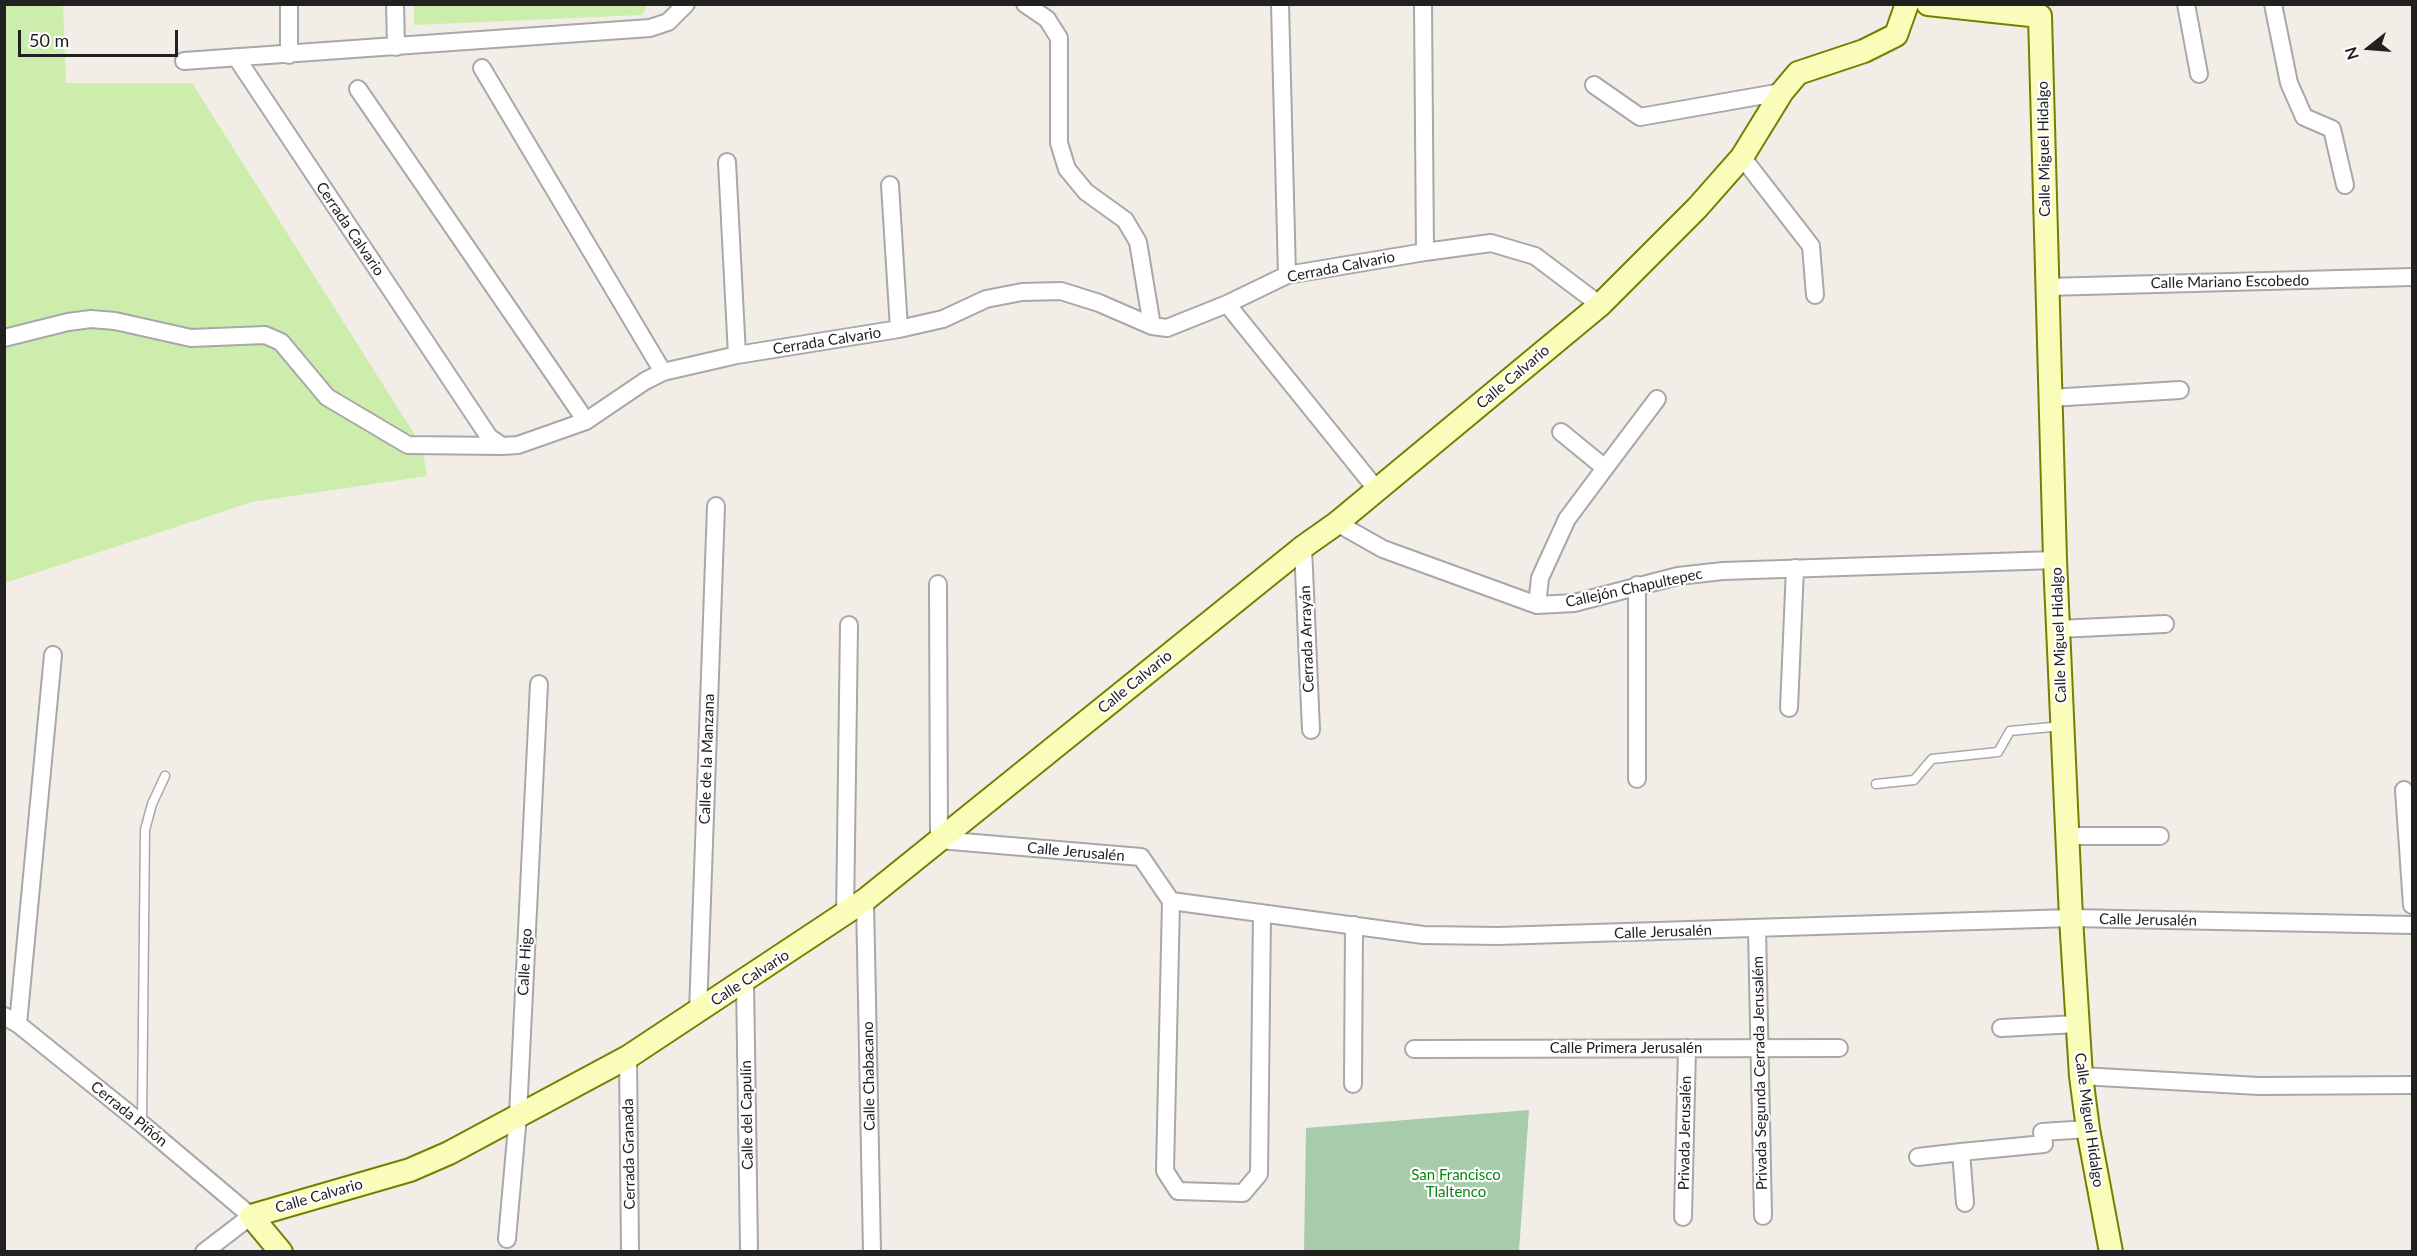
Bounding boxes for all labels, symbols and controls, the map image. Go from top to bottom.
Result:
scale bar [21,18,182,56]
north arrow [2339,18,2399,78]
text: 50 m [29,29,69,51]
text: N [2340,45,2362,62]
street label: Calle Miguel Hidalgo [2034,81,2054,217]
street label: Cerrada Calvario [312,179,388,279]
street label: Cerrada Calvario [1286,248,1396,286]
street label: Calle Mariano Escobedo [2151,272,2309,292]
street label: Cerrada Calvario [772,324,882,358]
street label: Calle Calvario [1473,341,1553,413]
street label: Callejón Chapultepec [1564,565,1704,611]
street label: Calle Miguel Hidalgo [2048,567,2070,703]
street label: Cerrada Arrayán [1296,585,1318,693]
street label: Calle Calvario [1094,647,1176,717]
street label: Calle de la Manzana [696,693,718,825]
street label: Calle Jerusalén [1026,839,1126,865]
street label: Calle Jerusalén [2099,910,2197,930]
street label: Calle Jerusalén [1614,921,1712,943]
street label: Calle Higo [514,928,536,996]
street label: Calle Calvario [707,946,793,1010]
street label: Privada Segunda Cerrada Jerusalém [1749,956,1771,1190]
street label: Calle Chabacano [859,1021,879,1131]
street label: Calle Primera Jerusalén [1550,1039,1702,1057]
street label: Calle Miguel Hidalgo [2071,1052,2107,1188]
street label: Calle del Capulín [737,1060,757,1170]
street label: Privada Jerusalén [1675,1076,1695,1190]
street label: Cerrada Piñón [87,1078,171,1150]
street label: Cerrada Granada [619,1098,639,1210]
park label: San Francisco Tlaltenco [1411,1166,1501,1201]
street label: Calle Calvario [273,1175,365,1217]

